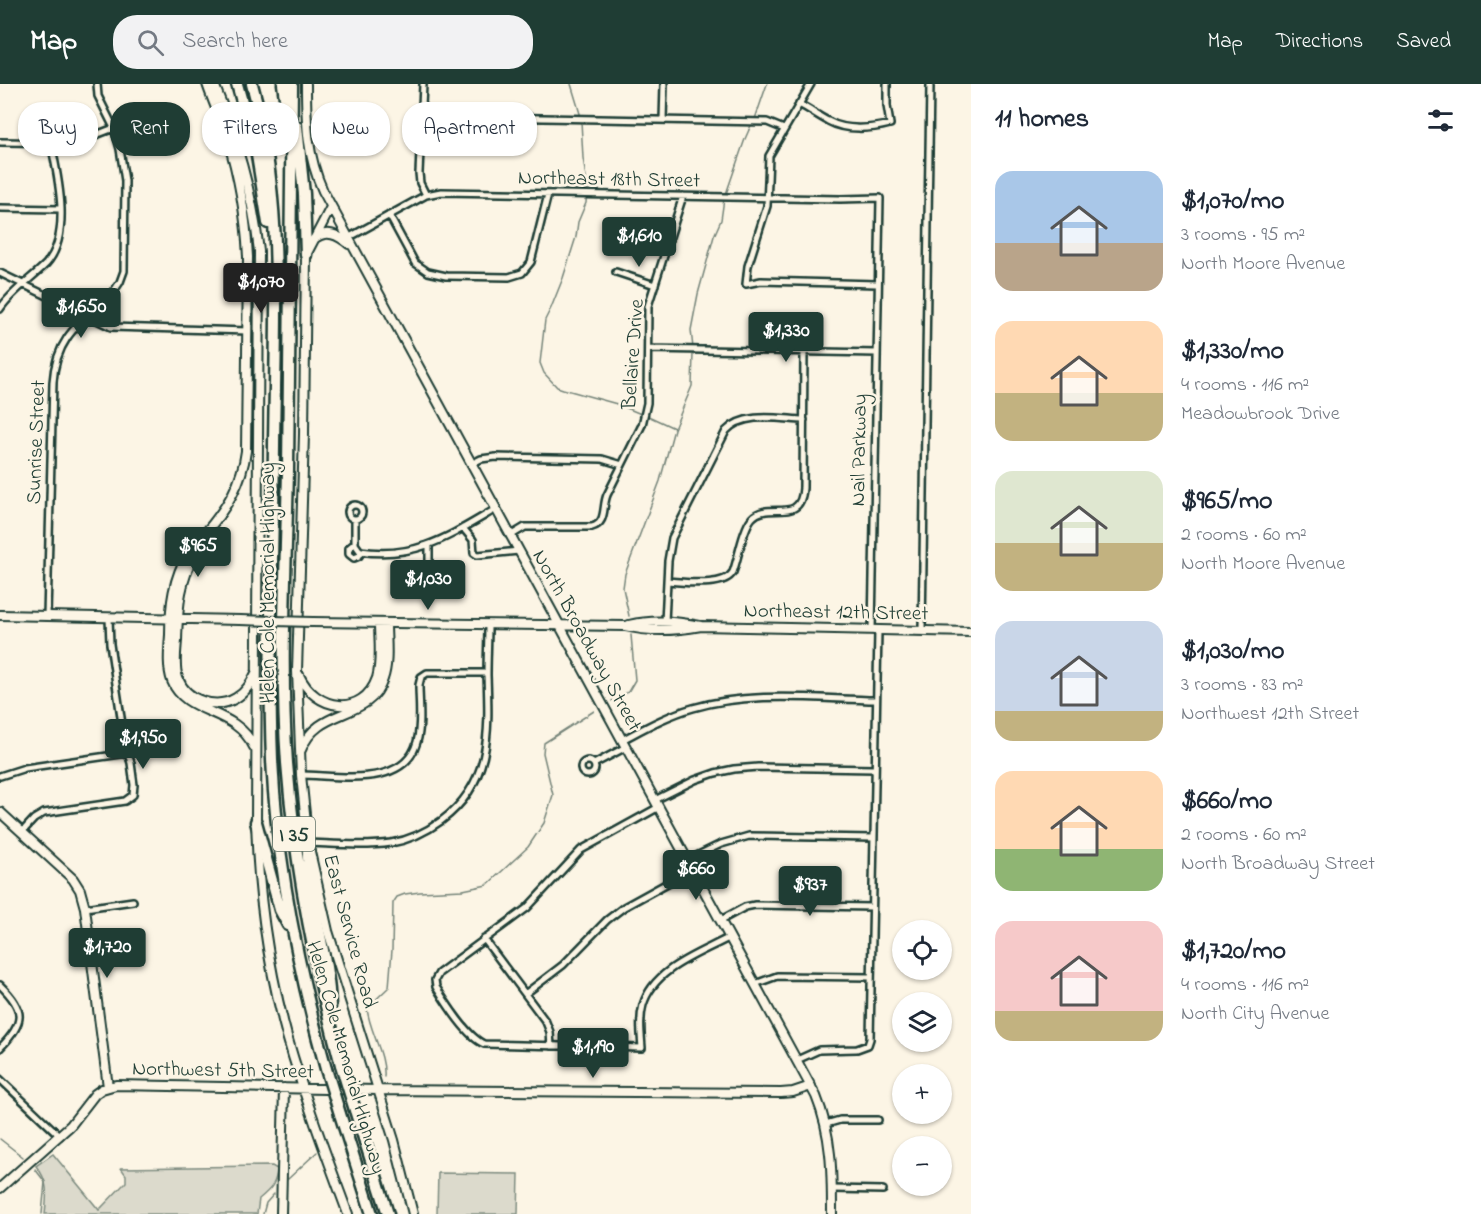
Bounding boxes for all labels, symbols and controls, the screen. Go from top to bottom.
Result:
search box [113,15,533,69]
text: Map [30,22,77,63]
icon: search [134,26,167,59]
text: Search here [182,26,288,58]
text: Map [1207,27,1243,57]
text: Directions [1276,27,1363,57]
text: Saved [1396,27,1451,57]
text: 11 homes [995,101,1089,139]
chip: Buy [18,102,98,156]
chip: Rent [110,102,190,156]
chip: Filters [202,102,299,156]
chip: New [311,102,390,156]
chip: Apartment [402,102,537,156]
icon: filters [1424,104,1457,137]
street label: Northeast 18th Street [518,163,700,197]
text: $1,070/mo [1181,183,1284,221]
icon: home [1043,195,1115,267]
pin: $1,610 [590,217,688,268]
text: 3 rooms · 95 m² [1181,221,1305,250]
text: $1,610 [616,222,662,251]
text: North Moore Avenue [1181,250,1345,279]
pin: $1,070 [212,263,310,314]
text: $1,070 [237,268,285,297]
pin: $1,650 [32,288,130,339]
text: $1,650 [56,293,106,322]
street label: Bellaire Drive [615,297,653,411]
pin: $1,330 [737,312,835,363]
text: $1,330 [762,317,810,346]
text: $1,330/mo [1181,333,1284,371]
icon: home [1043,345,1115,417]
text: 4 rooms · 116 m² [1181,371,1309,400]
street label: Sunrise Street [20,379,54,505]
street label: Nail Parkway [844,393,878,507]
text: Meadowbrook Drive [1181,400,1340,429]
street label: Helen Cole Memorial Highway [254,462,286,704]
text: $965/mo [1181,483,1273,521]
icon: home [1043,495,1115,567]
text: 2 rooms · 60 m² [1181,521,1307,550]
pin: $965 [162,527,234,578]
text: $965 [179,532,217,561]
street label: North Broadway Street [522,545,649,738]
text: North Moore Avenue [1181,550,1345,579]
pin: $1,030 [379,560,477,611]
text: $1,030 [404,565,452,594]
street label: Northeast 12th Street [743,596,929,630]
text: $1,030/mo [1181,633,1284,671]
icon: home [1043,645,1115,717]
text: 3 rooms · 83 m² [1181,671,1303,700]
text: Northwest 12th Street [1181,700,1359,729]
pin: $1,950 [94,719,192,770]
text: $1,950 [119,724,167,753]
text: $660/mo [1181,783,1273,821]
icon: home [1043,795,1115,867]
road number: I 35 [273,817,315,851]
text: 2 rooms · 60 m² [1181,821,1307,850]
pin: $660 [660,850,732,901]
text: North Broadway Street [1181,850,1375,879]
street label: East Service Road [314,851,384,1012]
text: $660 [677,855,715,884]
pin: $937 [774,866,846,917]
text: $937 [793,871,827,900]
map controls [892,920,952,1196]
button: locate [892,920,952,980]
pin: $1,720 [58,928,156,979]
text: $1,720 [83,933,131,962]
text: $1,720/mo [1181,933,1286,971]
street label: Helen Cole Memorial Highway [295,937,393,1178]
icon: home [1043,945,1115,1017]
text: 4 rooms · 116 m² [1181,971,1309,1000]
button: layers [892,992,952,1052]
text: North City Avenue [1181,1000,1330,1029]
pin: $1,190 [544,1028,642,1079]
text: $1,190 [572,1033,614,1062]
street label: Northwest 5th Street [132,1054,314,1088]
button: + [892,1064,952,1124]
button: − [892,1136,952,1196]

